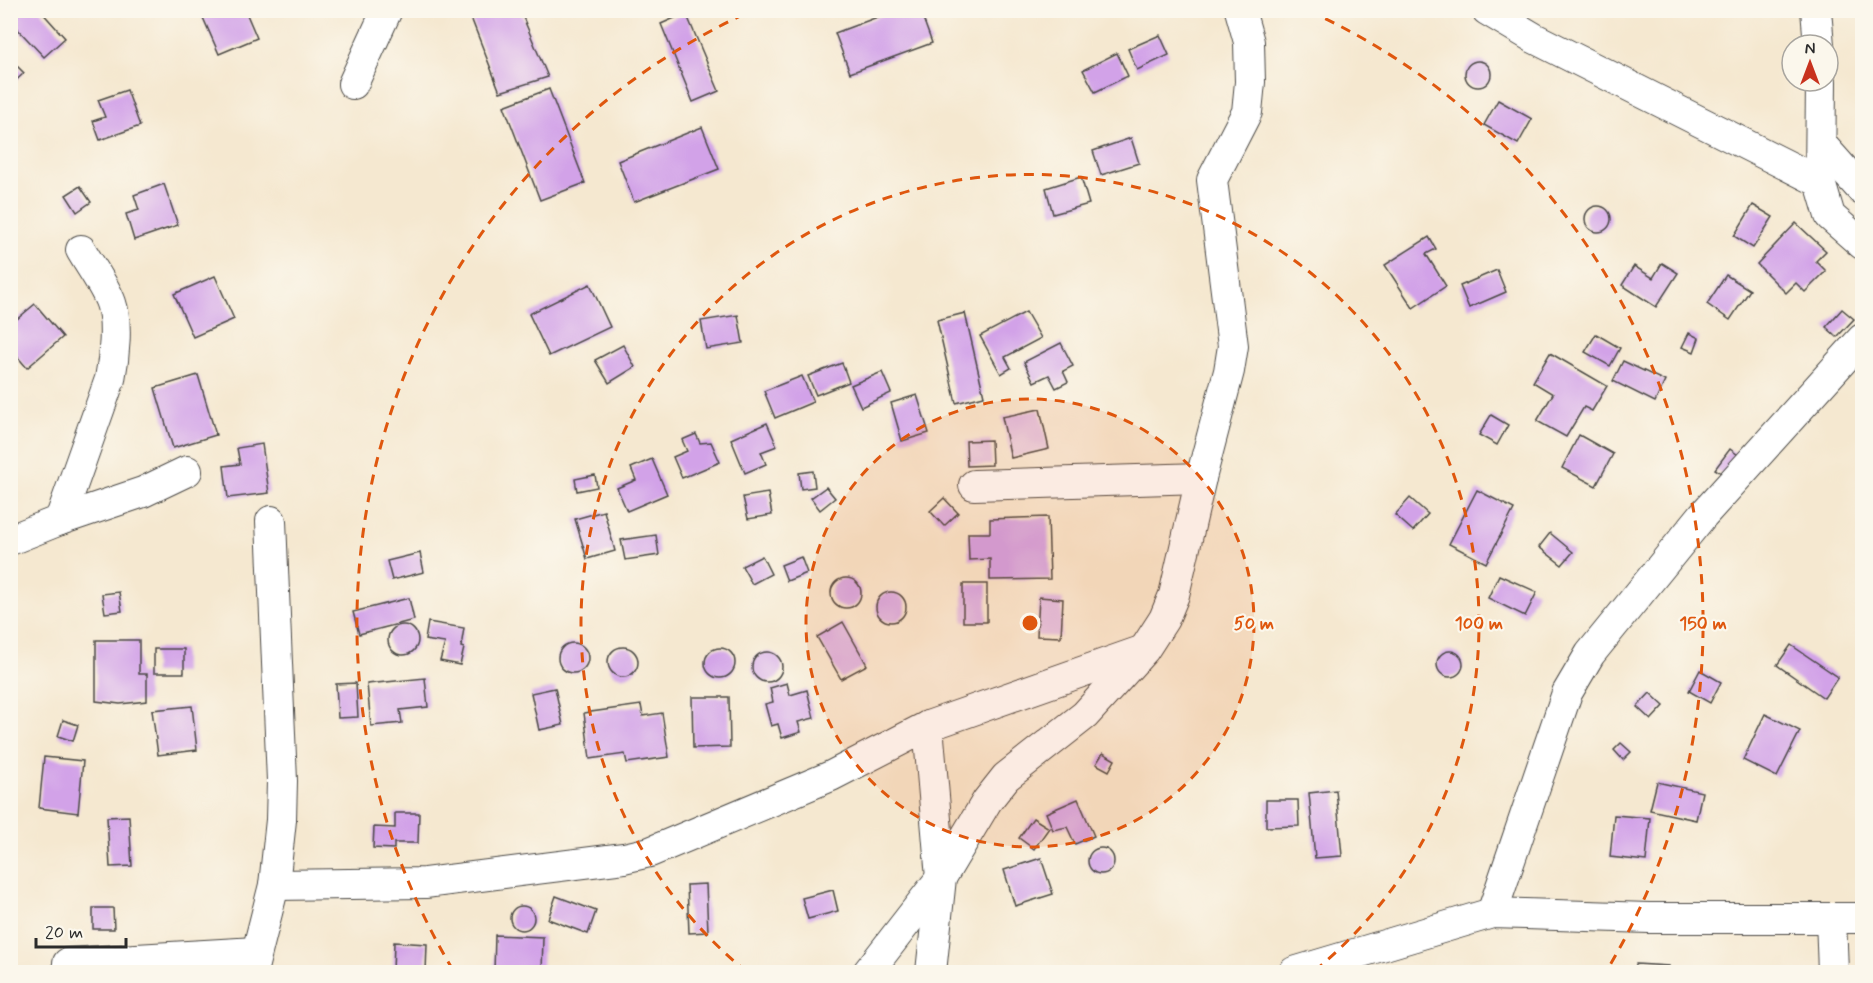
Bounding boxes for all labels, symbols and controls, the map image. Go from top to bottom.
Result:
north arrow [1780,33,1840,93]
text: N [1805,39,1815,60]
text: 50 m [1234,612,1274,636]
text: 100 m [1455,612,1503,636]
text: 150 m [1679,612,1727,636]
centre of rings [1020,613,1040,633]
scale bar [36,911,126,949]
text: 20 m [45,921,83,945]

